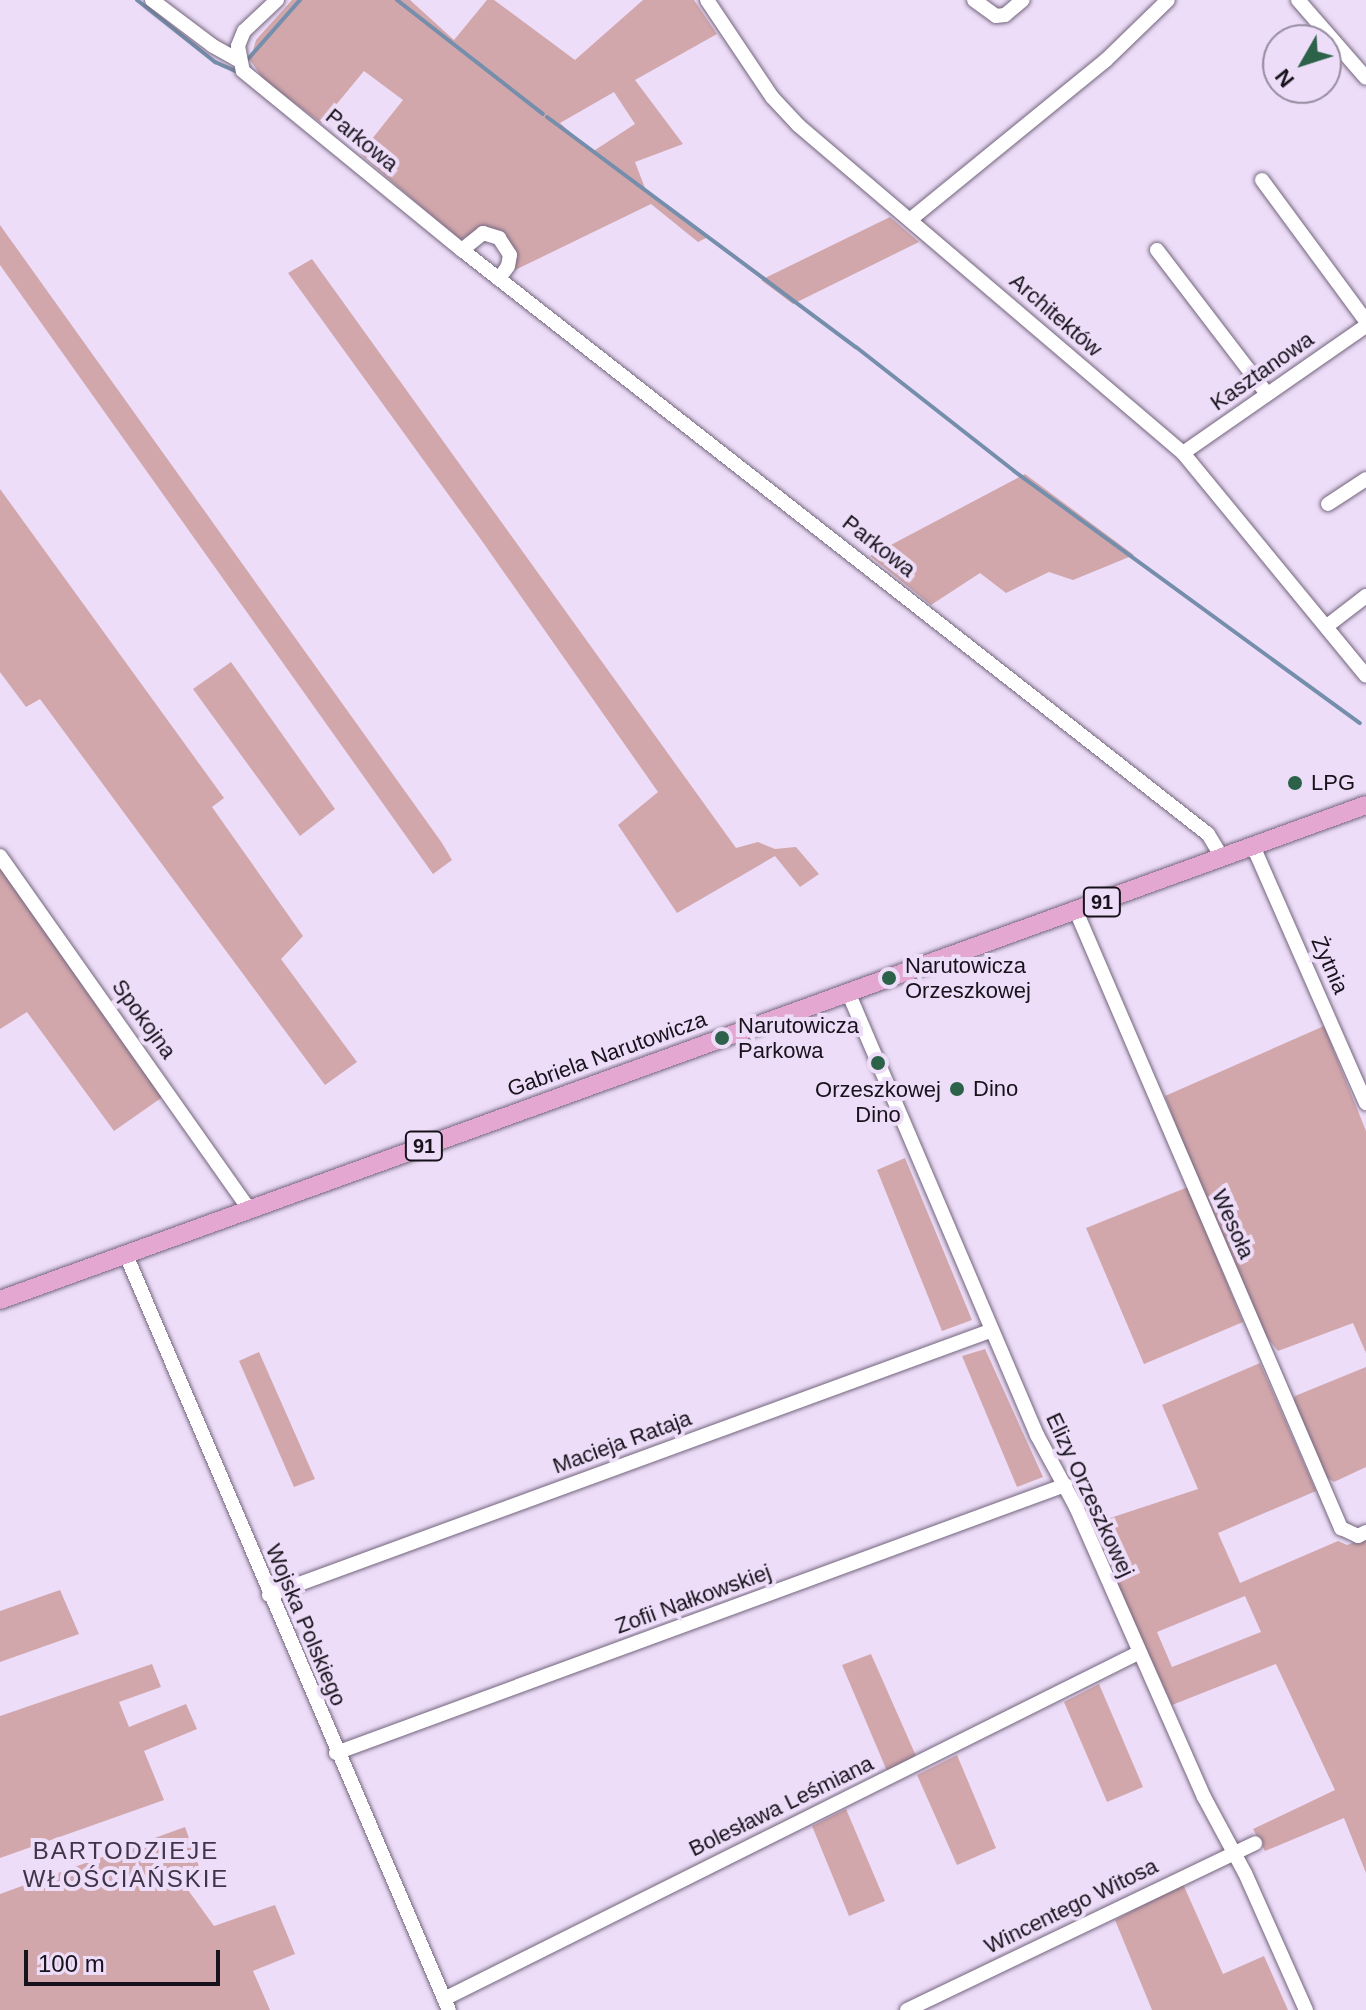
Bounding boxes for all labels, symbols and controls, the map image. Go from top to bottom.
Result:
north arrow [1262,24,1342,104]
text: N [1270,64,1299,92]
street label: Parkowa [320,103,404,177]
street label: Architektów [1004,268,1108,362]
street label: Kasztanowa [1205,326,1319,416]
street label: Parkowa [837,509,921,583]
place label: LPG [1311,770,1355,796]
marker: LPG [1286,774,1304,792]
road number: 91 [1082,886,1122,918]
street label: Żytnia [1306,932,1354,998]
place label: Narutowicza Orzeszkowej [905,952,1031,1004]
marker: Narutowicza Orzeszkowej [880,969,898,987]
street label: Spokojna [106,974,182,1064]
street label: Gabriela Narutowicza [504,1006,710,1102]
place label: Narutowicza Parkowa [738,1012,859,1064]
marker: Narutowicza Parkowa [713,1029,731,1047]
marker: Orzeszkowej Dino [869,1054,887,1072]
place label: Orzeszkowej Dino [815,1076,941,1128]
place label: Dino [973,1076,1018,1102]
marker: Dino [948,1080,966,1098]
road number: 91 [404,1130,444,1162]
street label: Wesoła [1206,1185,1260,1263]
street label: Macieja Rataja [549,1405,695,1479]
street label: Elizy Orzeszkowej [1040,1409,1140,1581]
street label: Wojska Polskiego [260,1540,352,1710]
street label: Zofii Nałkowskiej [612,1559,774,1639]
street label: Bolesława Leśmiana [685,1750,877,1862]
district label: BARTODZIEJE WŁOŚCIAŃSKIE [23,1837,229,1893]
street label: Wincentego Witosa [980,1853,1162,1959]
scale bar [28,1934,224,1984]
text: 100 m [38,1950,105,1977]

